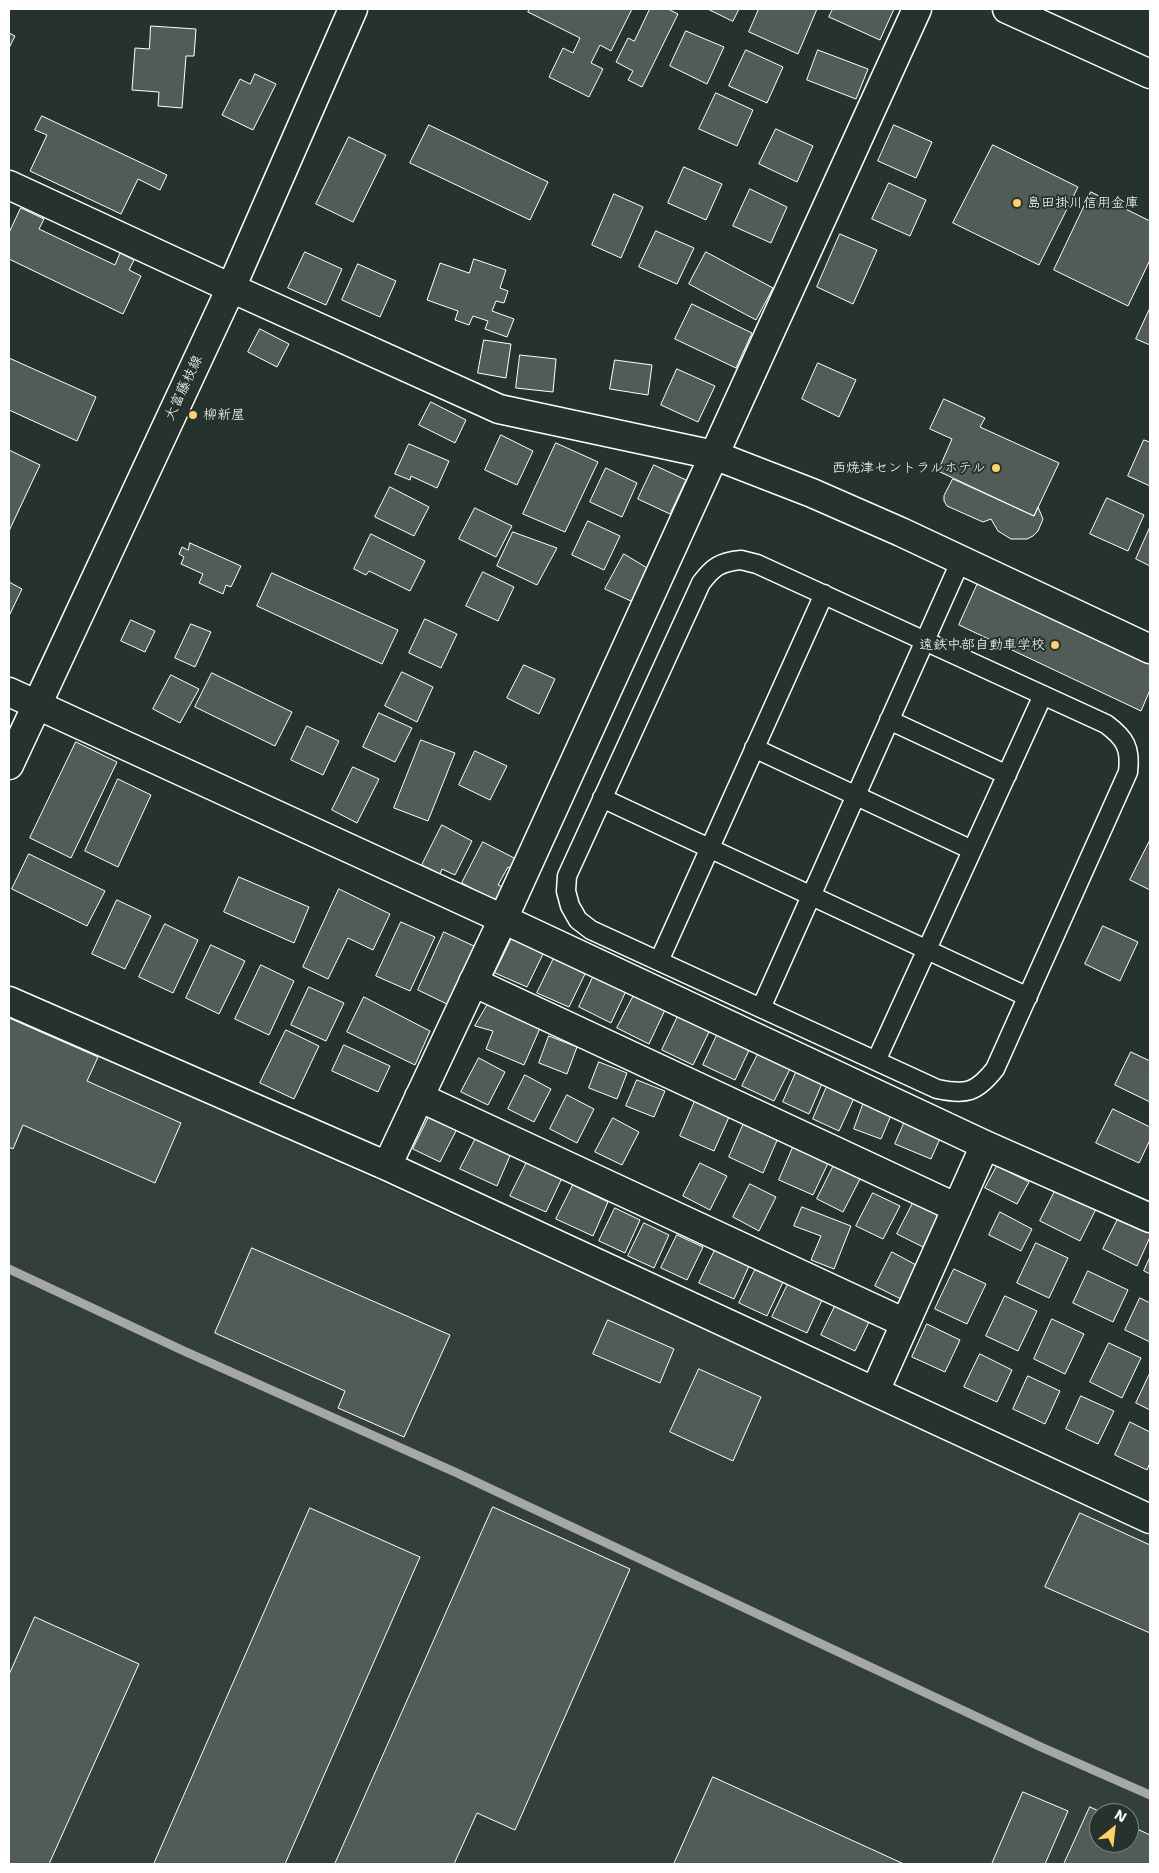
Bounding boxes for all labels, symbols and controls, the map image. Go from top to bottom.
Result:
place label: 島田掛川信用金庫 [1027,195,1139,211]
marker: 島田掛川信用金庫 [1011,197,1023,209]
street label: 大富藤枝線 [162,353,206,423]
place label: 柳新屋 [203,407,245,423]
marker: 柳新屋 [187,409,199,421]
place label: 西焼津セントラルホテル [832,460,986,476]
marker: 西焼津セントラルホテル [990,462,1002,474]
place label: 遠鉄中部自動車学校 [919,637,1045,653]
marker: 遠鉄中部自動車学校 [1049,639,1061,651]
north arrow [1089,1803,1139,1853]
text: N [1112,1805,1130,1826]

